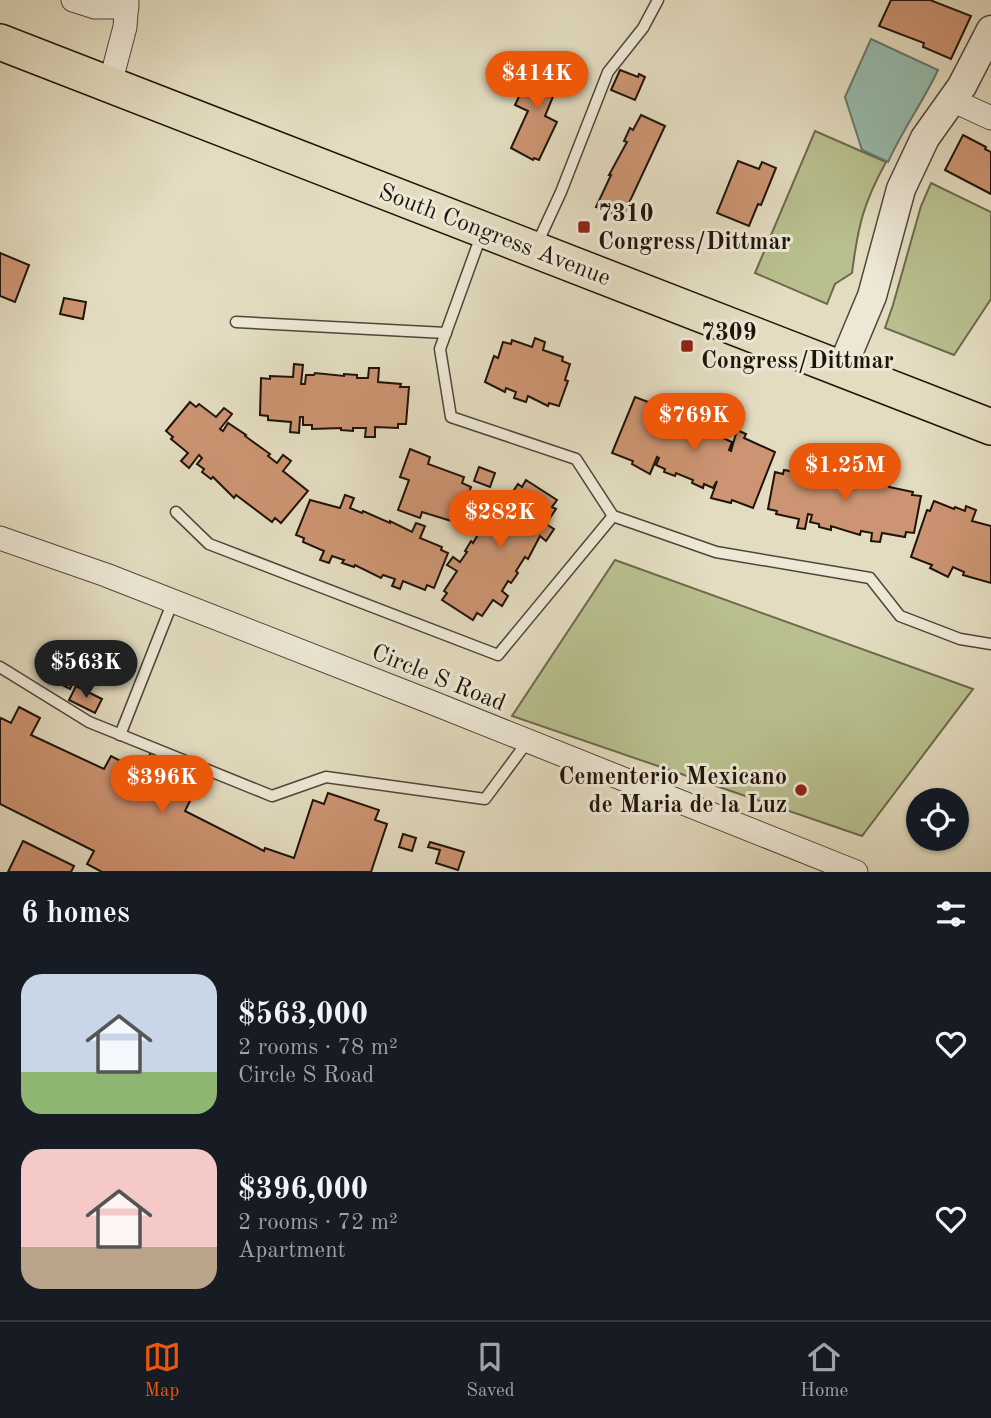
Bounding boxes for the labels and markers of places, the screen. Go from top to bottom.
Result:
pin: $414K [488,52,586,111]
place label: 7310 Congress/Dittmar [598,203,791,255]
marker: 7310 Congress/Dittmar [576,219,592,235]
place label: 7309 Congress/Dittmar [701,322,894,374]
marker: 7309 Congress/Dittmar [679,338,695,354]
pin: $769K [645,393,743,453]
pin: $1.25M [788,444,902,503]
pin: $282K [451,490,549,550]
pin: $563K [37,640,135,700]
pin: $396K [113,756,211,815]
place label: Cementerio Mexicano de Maria de la Luz [558,766,787,818]
marker: Cementerio Mexicano de Maria de la Luz [793,782,809,798]

